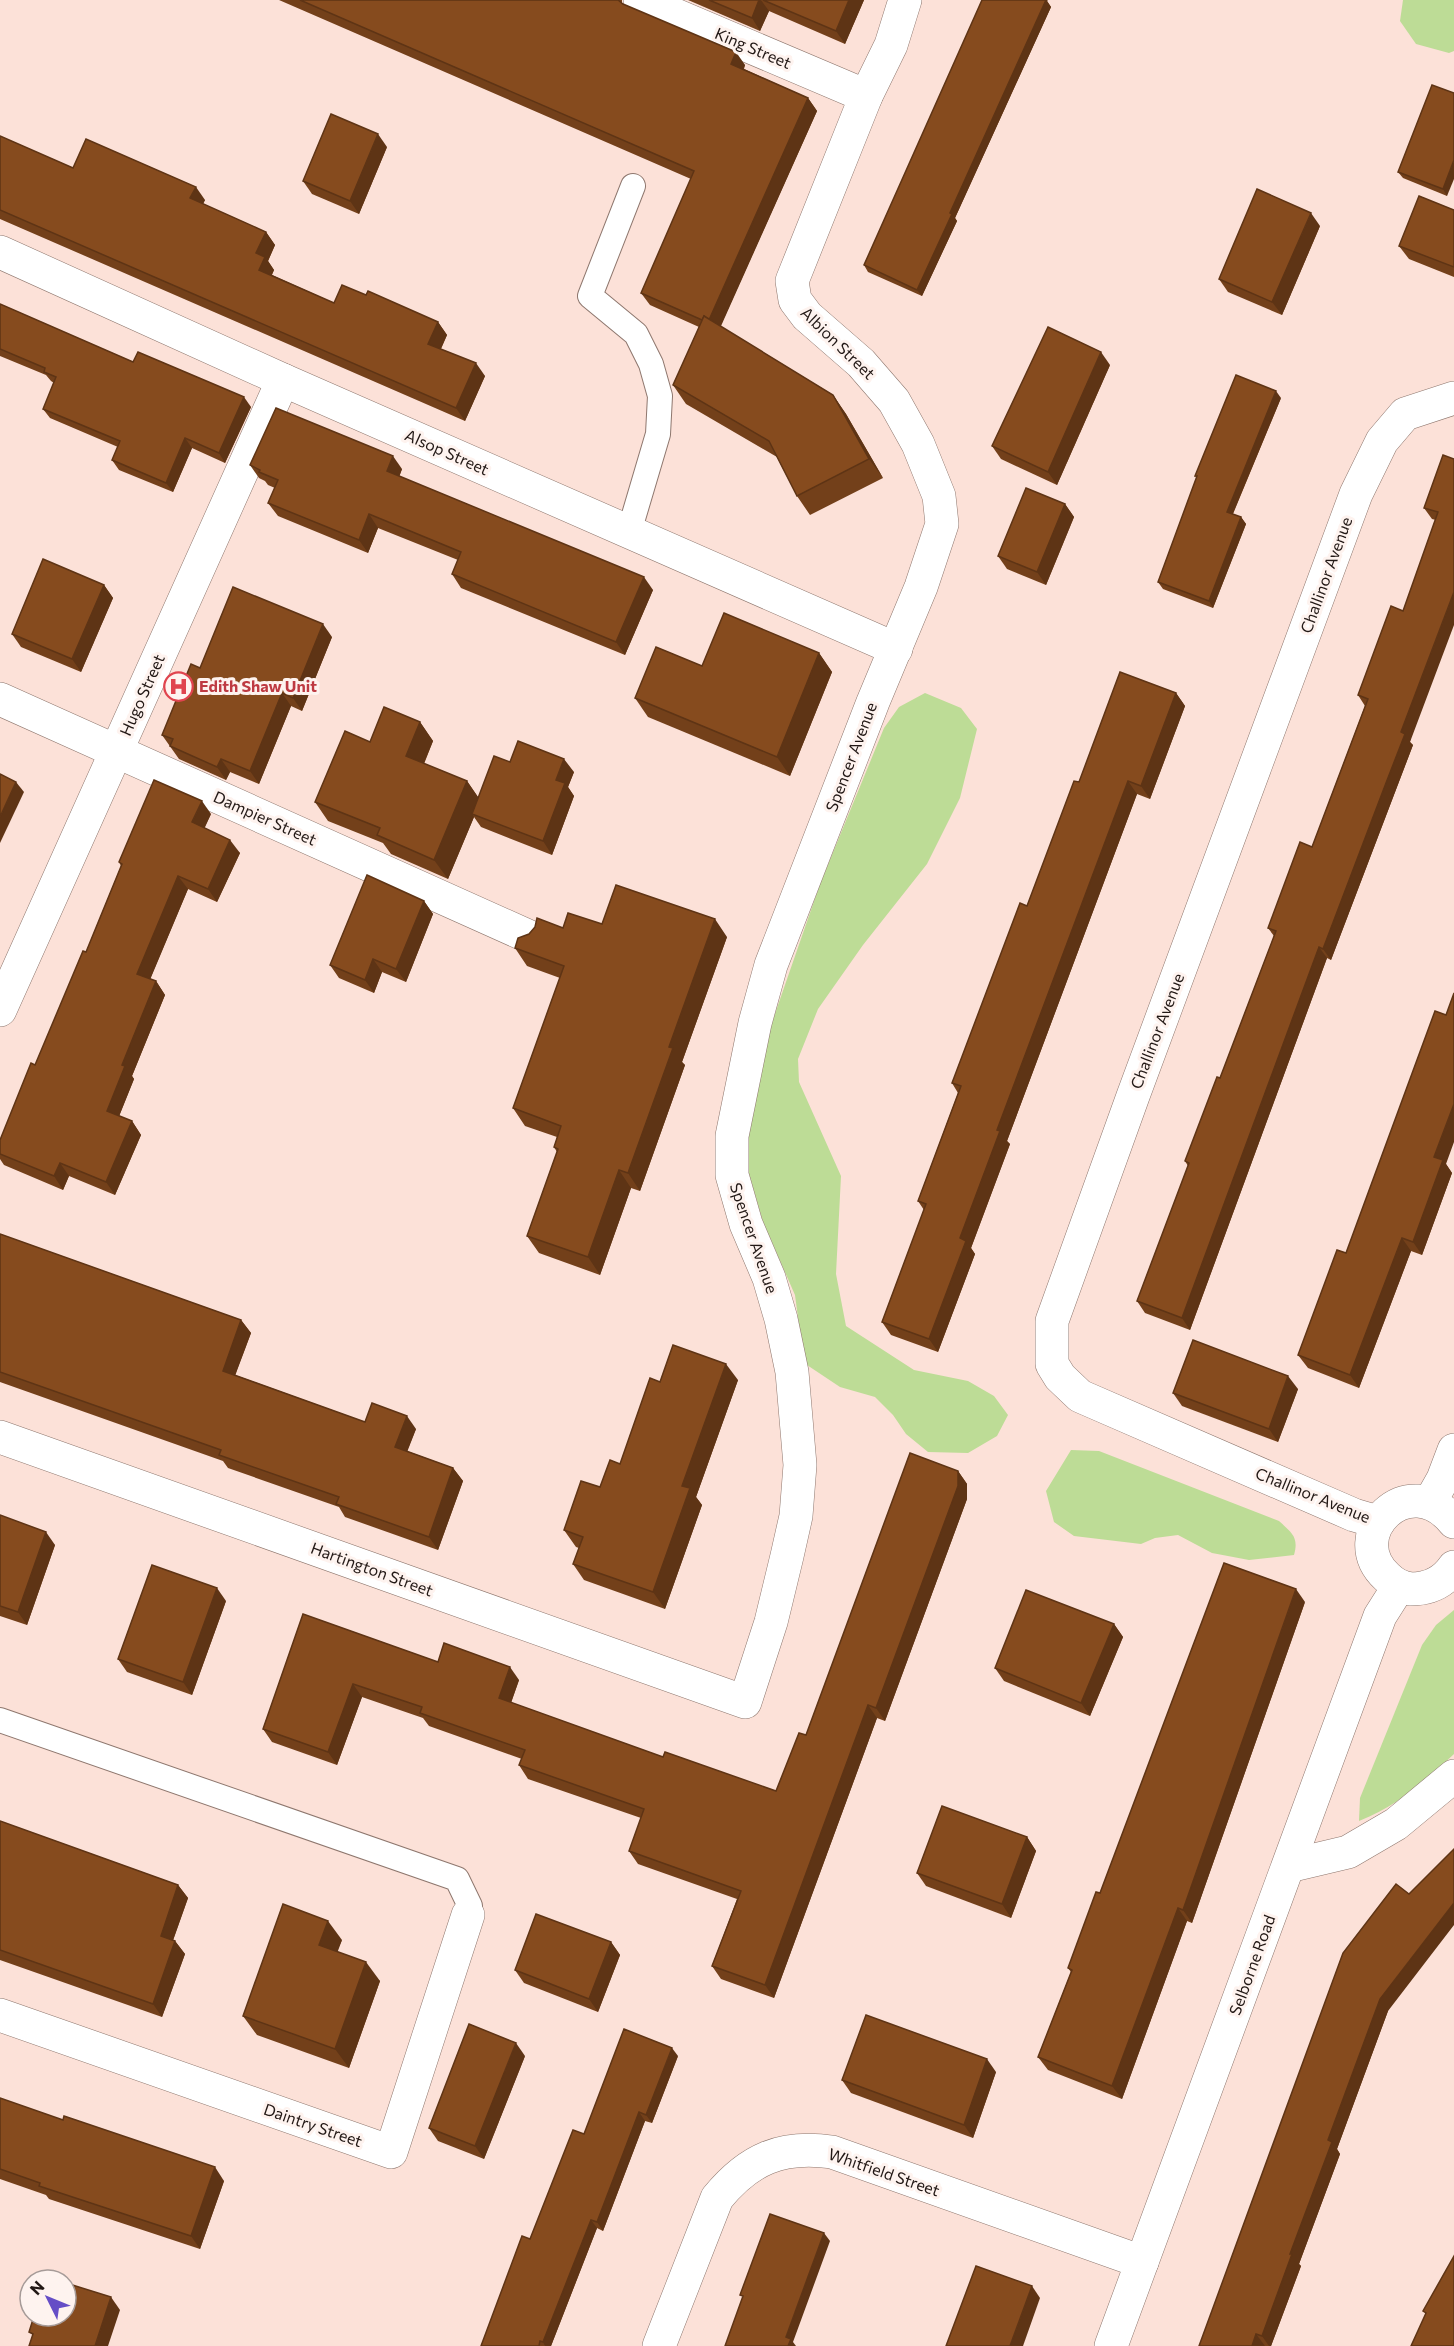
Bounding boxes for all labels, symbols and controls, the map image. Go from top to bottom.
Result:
street label: King Street [712,23,795,72]
street label: Albion Street [797,303,880,383]
street label: Alsop Street [402,425,492,479]
street label: Challinor Avenue [1296,514,1355,636]
street label: Hugo Street [115,651,168,739]
hospital icon: Edith Shaw Unit [162,670,194,702]
place label: Edith Shaw Unit [199,676,317,695]
street label: Spencer Avenue [821,699,880,814]
street label: Dampier Street [211,786,320,849]
street label: Challinor Avenue [1126,970,1187,1091]
street label: Spencer Avenue [727,1180,782,1296]
street label: Challinor Avenue [1253,1463,1373,1526]
street label: Hartington Street [308,1538,436,1600]
street label: Selborne Road [1225,1912,1278,2018]
street label: Daintry Street [261,2099,365,2150]
street label: Whitfield Street [826,2144,943,2200]
north arrow [18,2268,78,2328]
text: N [26,2277,48,2298]

